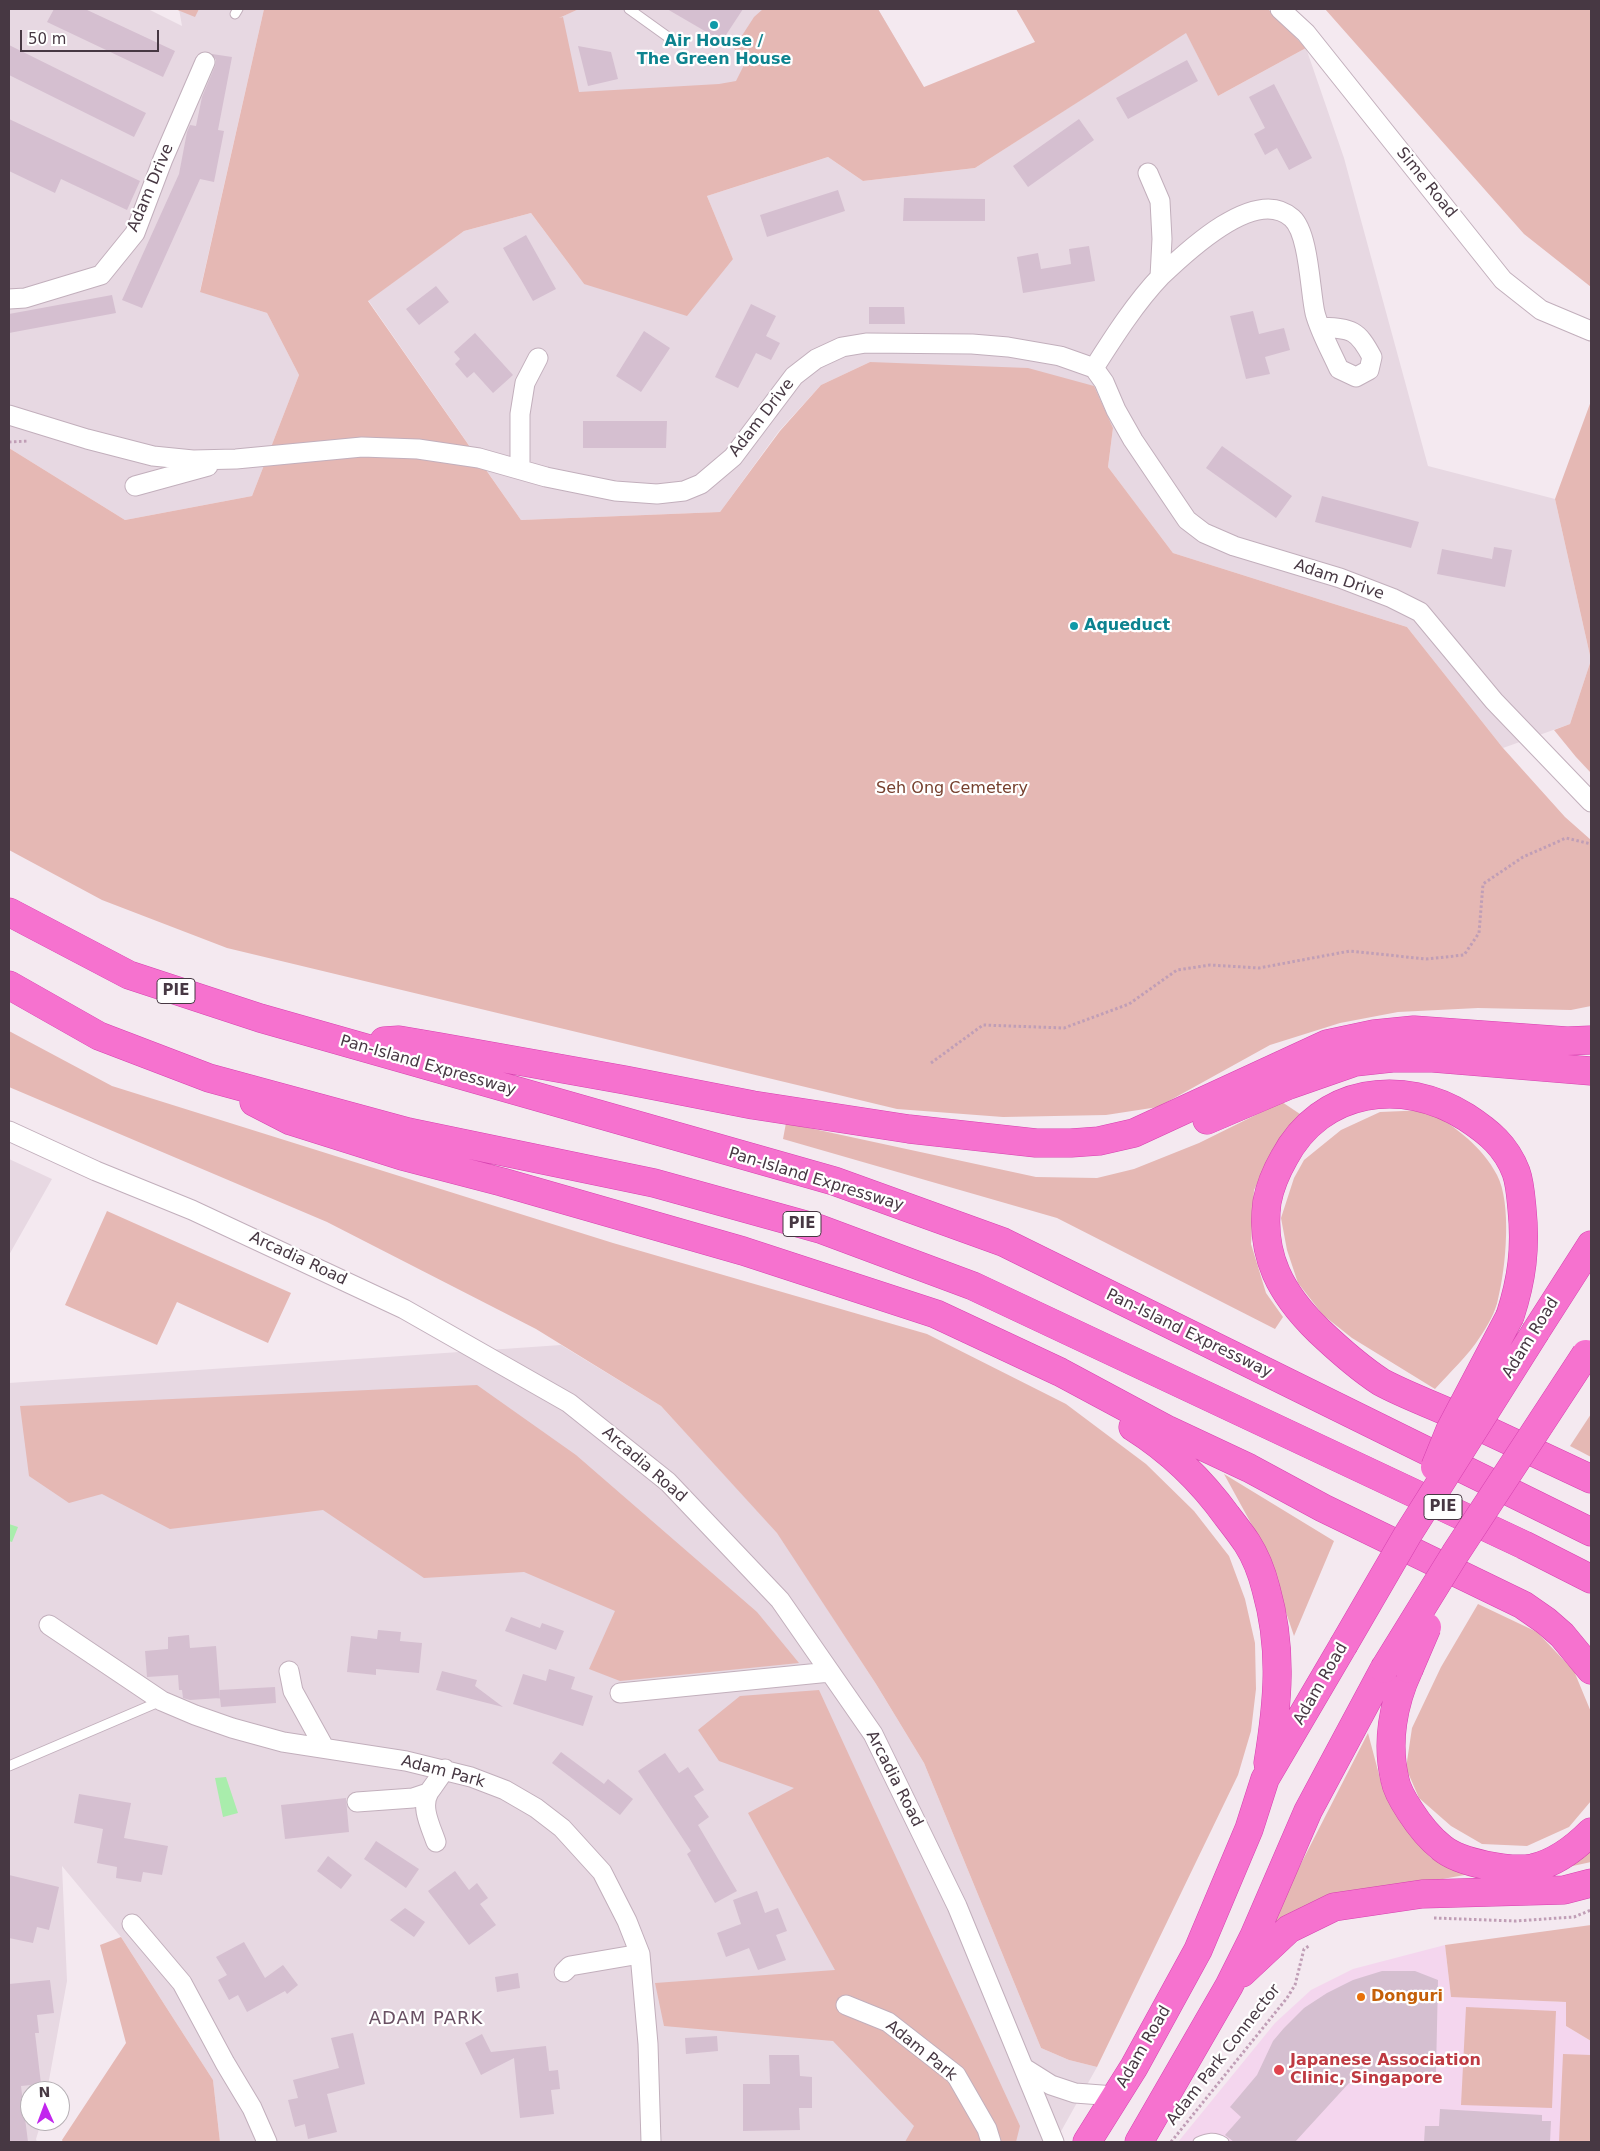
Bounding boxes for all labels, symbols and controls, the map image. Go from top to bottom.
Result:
marker: Air House / The Green House [708,19,720,31]
scale bar [22,20,161,52]
text: 50 m [28,30,66,48]
place label: Air House / The Green House [637,32,791,70]
street label: Adam Drive [124,141,178,235]
street label: Sime Road [1392,144,1460,222]
street label: Adam Drive [726,375,798,461]
street label: Adam Drive [1291,556,1387,604]
place label: Aqueduct [1084,616,1170,636]
marker: Aqueduct [1068,620,1080,632]
park label: Seh Ong Cemetery [876,779,1028,799]
road number: PIE [157,978,195,1004]
street label: Pan-Island Expressway [338,1032,518,1100]
street label: Pan-Island Expressway [726,1144,906,1216]
road number: PIE [783,1212,821,1236]
street label: Arcadia Road [246,1228,350,1290]
street label: Pan-Island Expressway [1103,1285,1275,1383]
street label: Adam Road [1499,1294,1563,1382]
street label: Arcadia Road [598,1423,690,1507]
road number: PIE [1424,1494,1462,1520]
street label: Adam Road [1290,1640,1352,1728]
street label: Arcadia Road [862,1728,926,1830]
street label: Adam Park [399,1752,487,1792]
street label: Adam Park Connector [1163,1981,1285,2129]
place label: Donguri [1371,1987,1443,2007]
marker: Donguri [1355,1991,1367,2003]
street label: Adam Road [1113,2003,1175,2091]
district label: ADAM PARK [368,2008,484,2030]
street label: Adam Park [882,2017,960,2085]
place label: Japanese Association Clinic, Singapore [1290,2051,1481,2089]
marker: Japanese Association Clinic, Singapore [1272,2063,1286,2077]
north arrow [20,2081,70,2131]
text: N [38,2084,51,2100]

